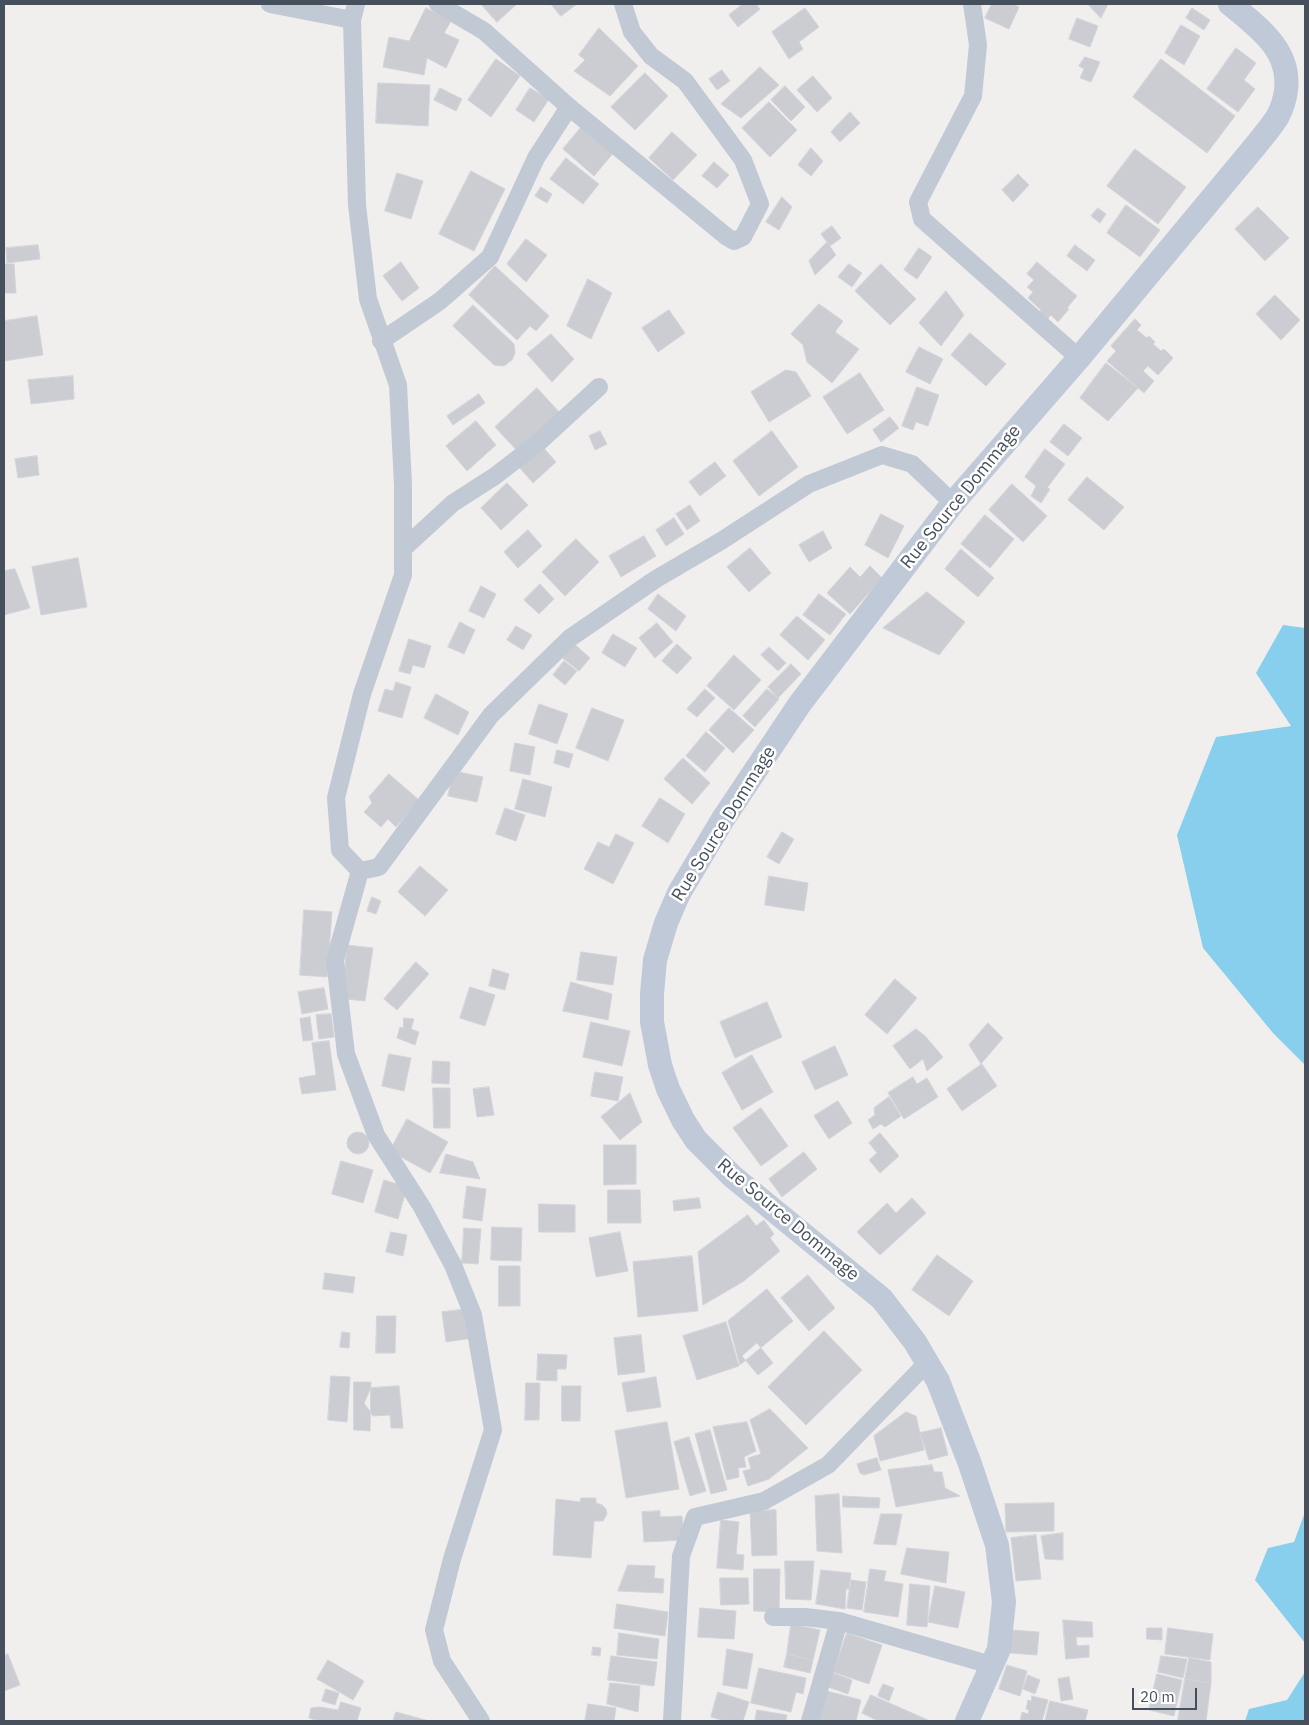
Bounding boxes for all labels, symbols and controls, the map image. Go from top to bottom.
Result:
street label: Rue Source Dommage [896,421,1026,573]
street label: Rue Source Dommage [667,743,781,905]
street label: Rue Source Dommage [713,1154,863,1286]
scale bar [1134,1678,1199,1710]
text: 20 m [1140,1687,1175,1706]

